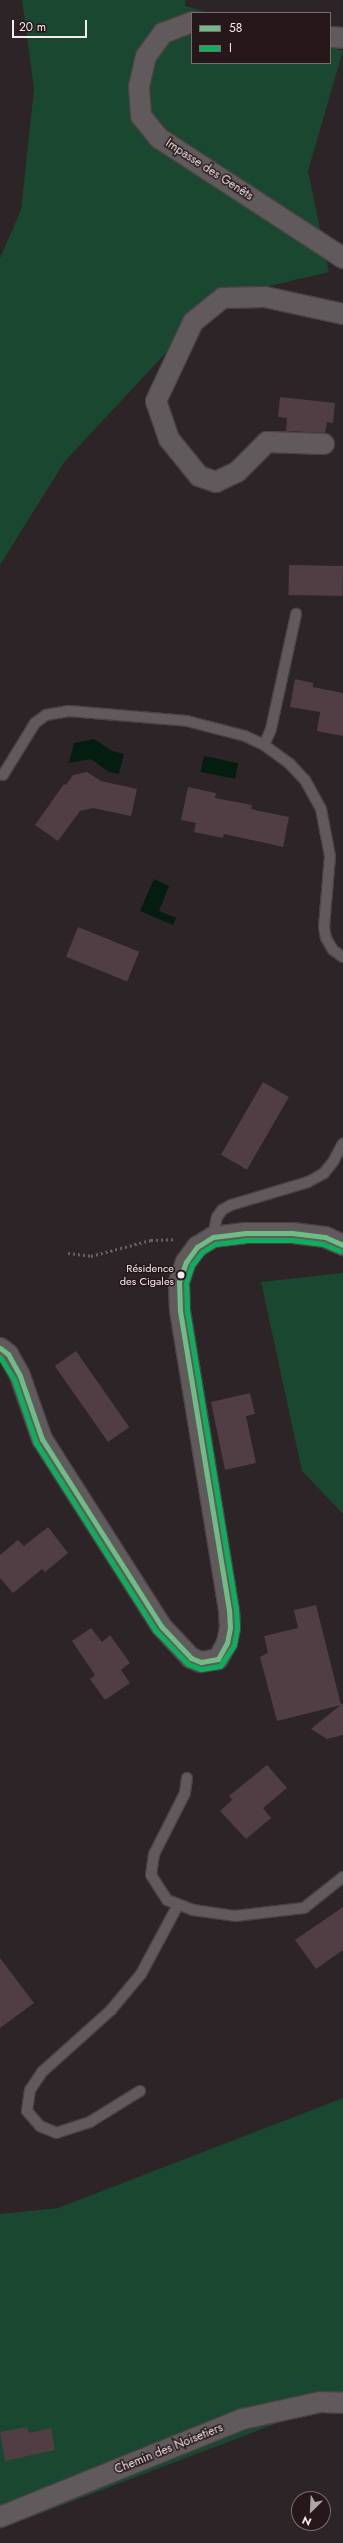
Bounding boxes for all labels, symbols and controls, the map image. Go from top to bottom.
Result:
scale bar [14,12,89,38]
legend [191,12,331,64]
text: 20 m [19,18,46,36]
text: 58 [229,19,242,37]
text: I [229,39,232,57]
street label: Impasse des Genêts [163,136,255,204]
place label: Résidence des Cigales [120,1262,174,1288]
marker: Résidence des Cigales [176,1270,186,1280]
street label: Chemin des Noisetiers [113,2421,225,2477]
north arrow [291,2491,331,2531]
text: N [299,2512,314,2530]

